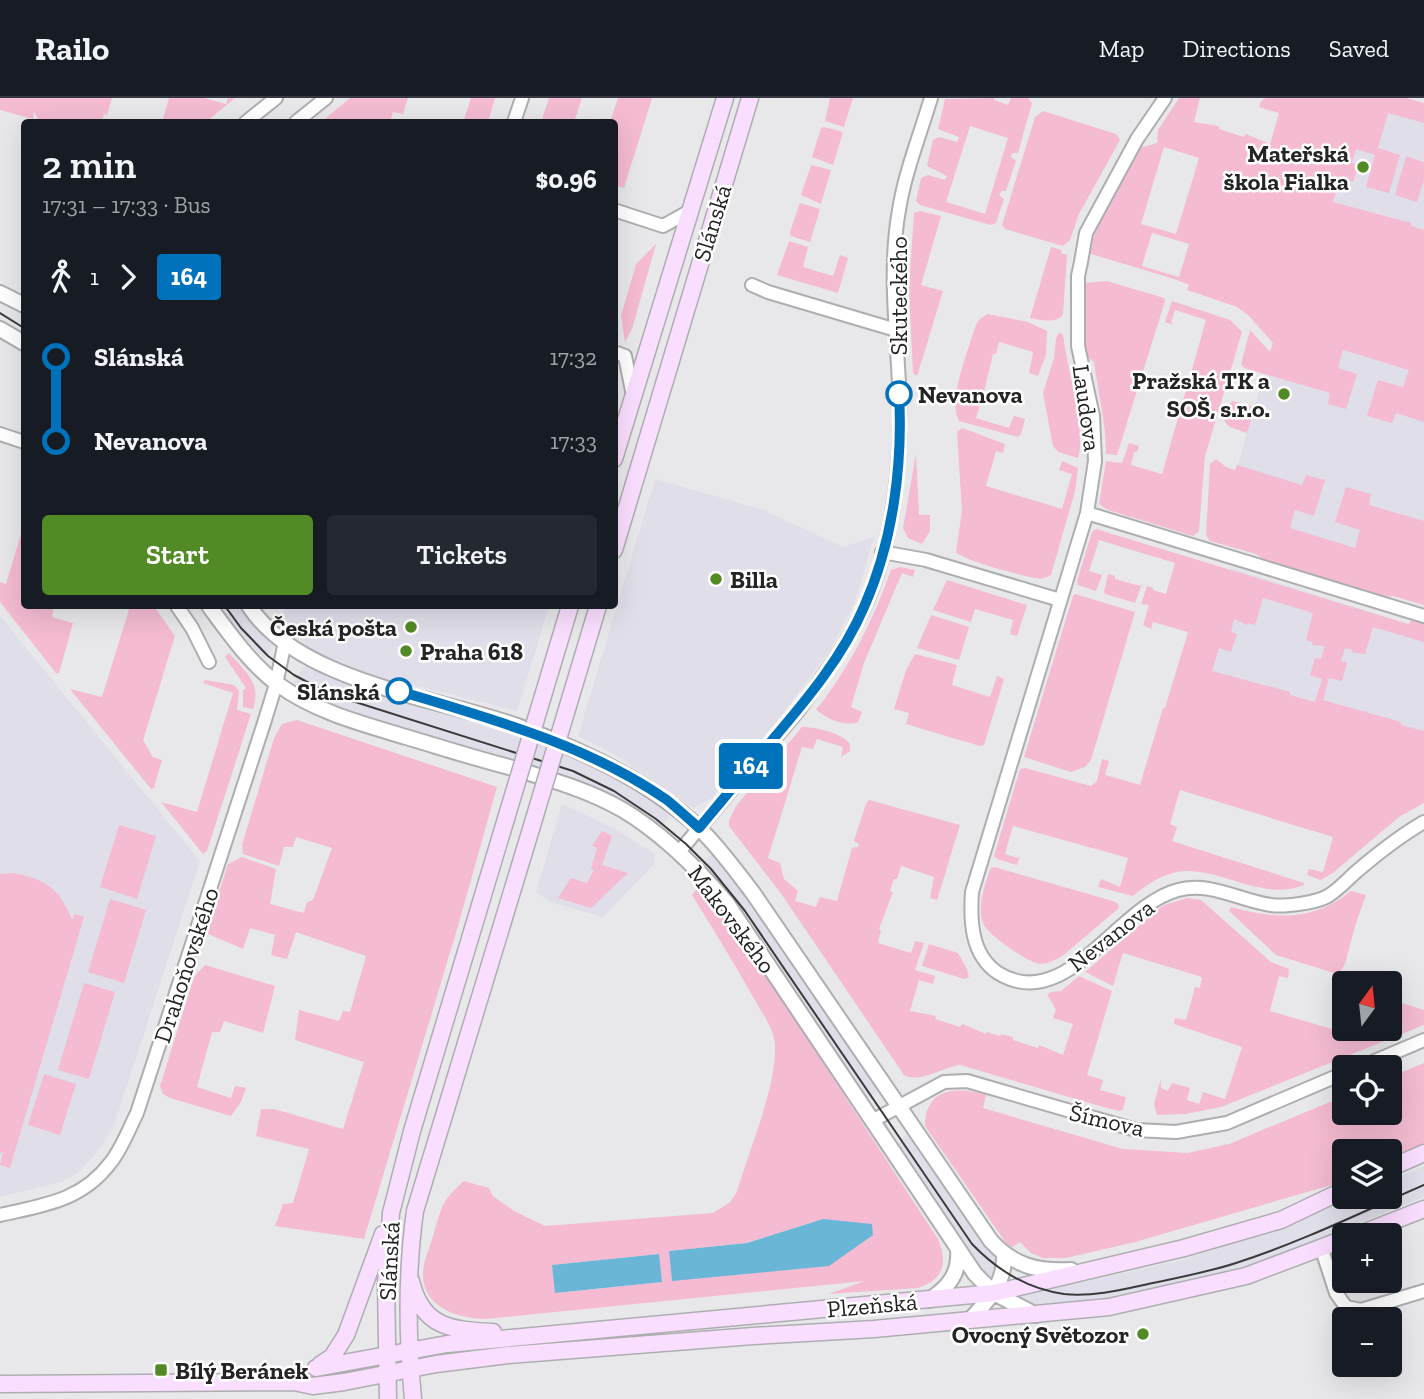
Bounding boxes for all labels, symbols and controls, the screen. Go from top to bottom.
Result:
text: Railo [35,29,109,68]
text: Map [1099,34,1145,63]
text: Directions [1183,34,1291,63]
text: Saved [1329,34,1389,63]
place label: Mateřská škola Fialka [1224,139,1349,196]
text: 2 min [42,142,136,188]
marker: Mateřská škola Fialka [1355,159,1371,175]
text: $0.96 [535,163,597,195]
street label: Slánská [687,181,738,265]
text: 17:31 – 17:33 · Bus [42,191,211,219]
street label: Skuteckého [884,236,913,356]
icon: walk [42,258,80,296]
icon: forward [109,258,147,296]
text: 164 [171,262,207,291]
text: 1 [90,263,99,291]
text: Slánská [94,341,184,373]
text: 17:32 [549,343,597,371]
street label: Laudova [1067,363,1107,454]
place label: Pražská TK a SOŠ, s.r.o. [1132,366,1270,423]
place label: Nevanova [918,380,1023,409]
marker: Nevanova [886,381,912,407]
marker: Pražská TK a SOŠ, s.r.o. [1276,386,1292,402]
text: Nevanova [94,425,207,457]
text: 17:33 [550,427,597,455]
button: Start [42,515,313,595]
button: Tickets [327,515,597,595]
place label: Billa [730,565,778,594]
marker: Billa [708,571,724,587]
place label: Česká pošta [270,613,397,642]
marker: Česká pošta [403,619,419,635]
place label: Praha 618 [420,637,523,666]
marker: Praha 618 [398,643,414,659]
place label: Slánská [297,677,380,706]
marker: Slánská [386,678,412,704]
line badge: 164 [711,743,791,789]
text: 164 [733,751,769,780]
street label: Makovského [682,859,782,979]
street label: Drahoňovského [147,884,225,1046]
street label: Nevanova [1062,892,1160,978]
north arrow [1332,971,1402,1041]
map controls [1332,971,1402,1377]
button: locate [1332,1055,1402,1125]
street label: Šímova [1067,1097,1148,1143]
button: layers [1332,1139,1402,1209]
street label: Slánská [372,1220,406,1301]
button: + [1332,1223,1402,1293]
street label: Plzeňská [825,1287,919,1323]
button: − [1332,1307,1402,1377]
place label: Ovocný Světozor [952,1320,1129,1349]
marker: Ovocný Světozor [1135,1326,1151,1342]
place label: Bílý Beránek [175,1356,309,1385]
marker: Bílý Beránek [153,1362,169,1378]

